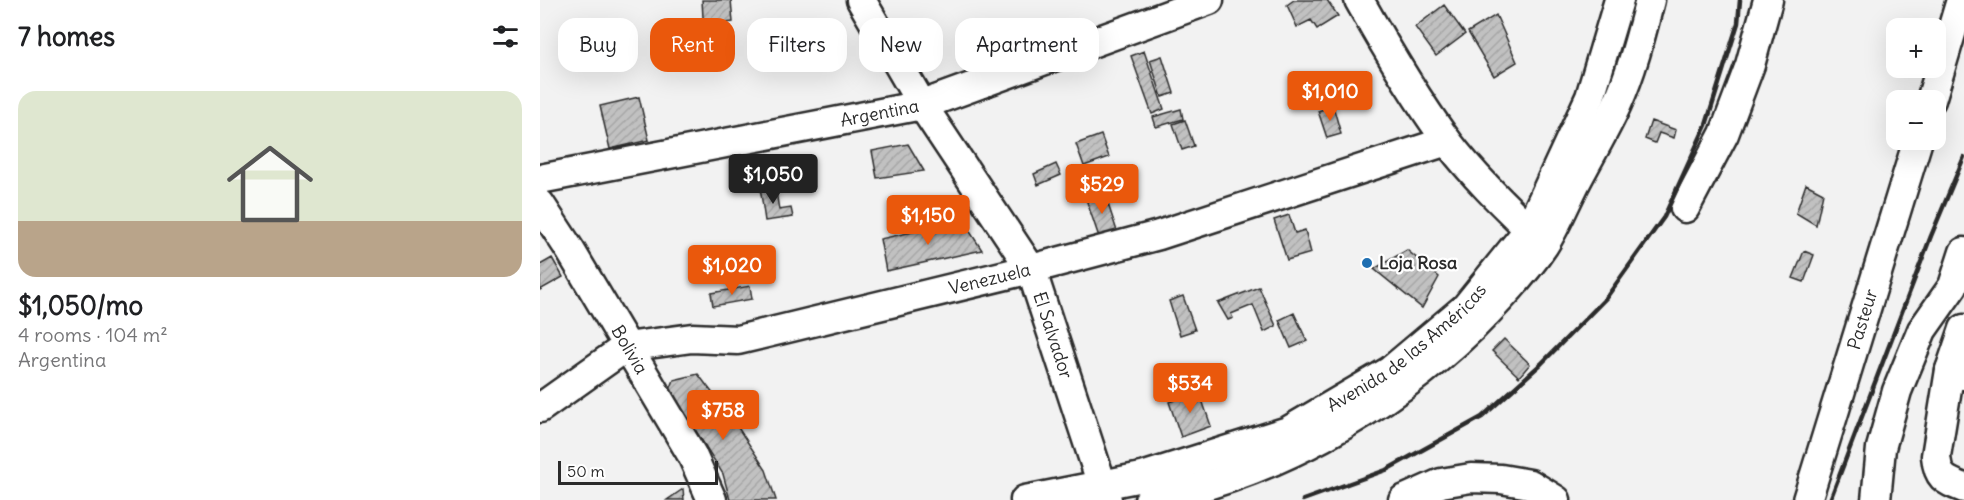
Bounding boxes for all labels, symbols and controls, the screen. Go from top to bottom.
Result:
chip: Buy [558,18,638,72]
chip: Rent [650,18,735,72]
chip: Filters [747,18,847,72]
chip: New [859,18,943,72]
chip: Apartment [955,18,1099,72]
map controls [1886,18,1946,150]
button: + [1886,18,1946,78]
text: 7 homes [18,20,115,53]
icon: filters [489,20,522,53]
pin: $1,010 [1281,71,1379,122]
text: $1,010 [1301,78,1359,103]
button: − [1886,90,1946,150]
street label: Argentina [838,94,921,132]
icon: home [216,130,324,238]
pin: $1,050 [724,154,822,205]
text: $1,050 [743,161,803,186]
pin: $529 [1066,164,1138,215]
text: $529 [1079,171,1125,196]
pin: $1,150 [879,195,977,246]
text: $1,150 [901,202,955,227]
pin: $1,020 [683,245,781,296]
place label: Loja Rosa [1379,251,1457,274]
text: $1,020 [702,252,762,277]
marker: Loja Rosa [1360,256,1374,270]
street label: Venezuela [946,258,1033,300]
street label: Avenida de las Américas [1323,279,1491,417]
street label: Pasteur [1842,285,1883,352]
text: $1,050/mo [18,289,143,322]
street label: El Salvador [1028,289,1078,382]
street label: Bolivia [606,321,653,378]
text: 4 rooms · 104 m² [18,322,168,347]
text: Argentina [18,347,106,372]
pin: $534 [1154,363,1226,414]
text: $534 [1167,370,1213,395]
pin: $758 [687,390,759,441]
text: $758 [701,397,745,422]
scale bar [558,458,718,486]
text: 50 m [567,461,605,481]

